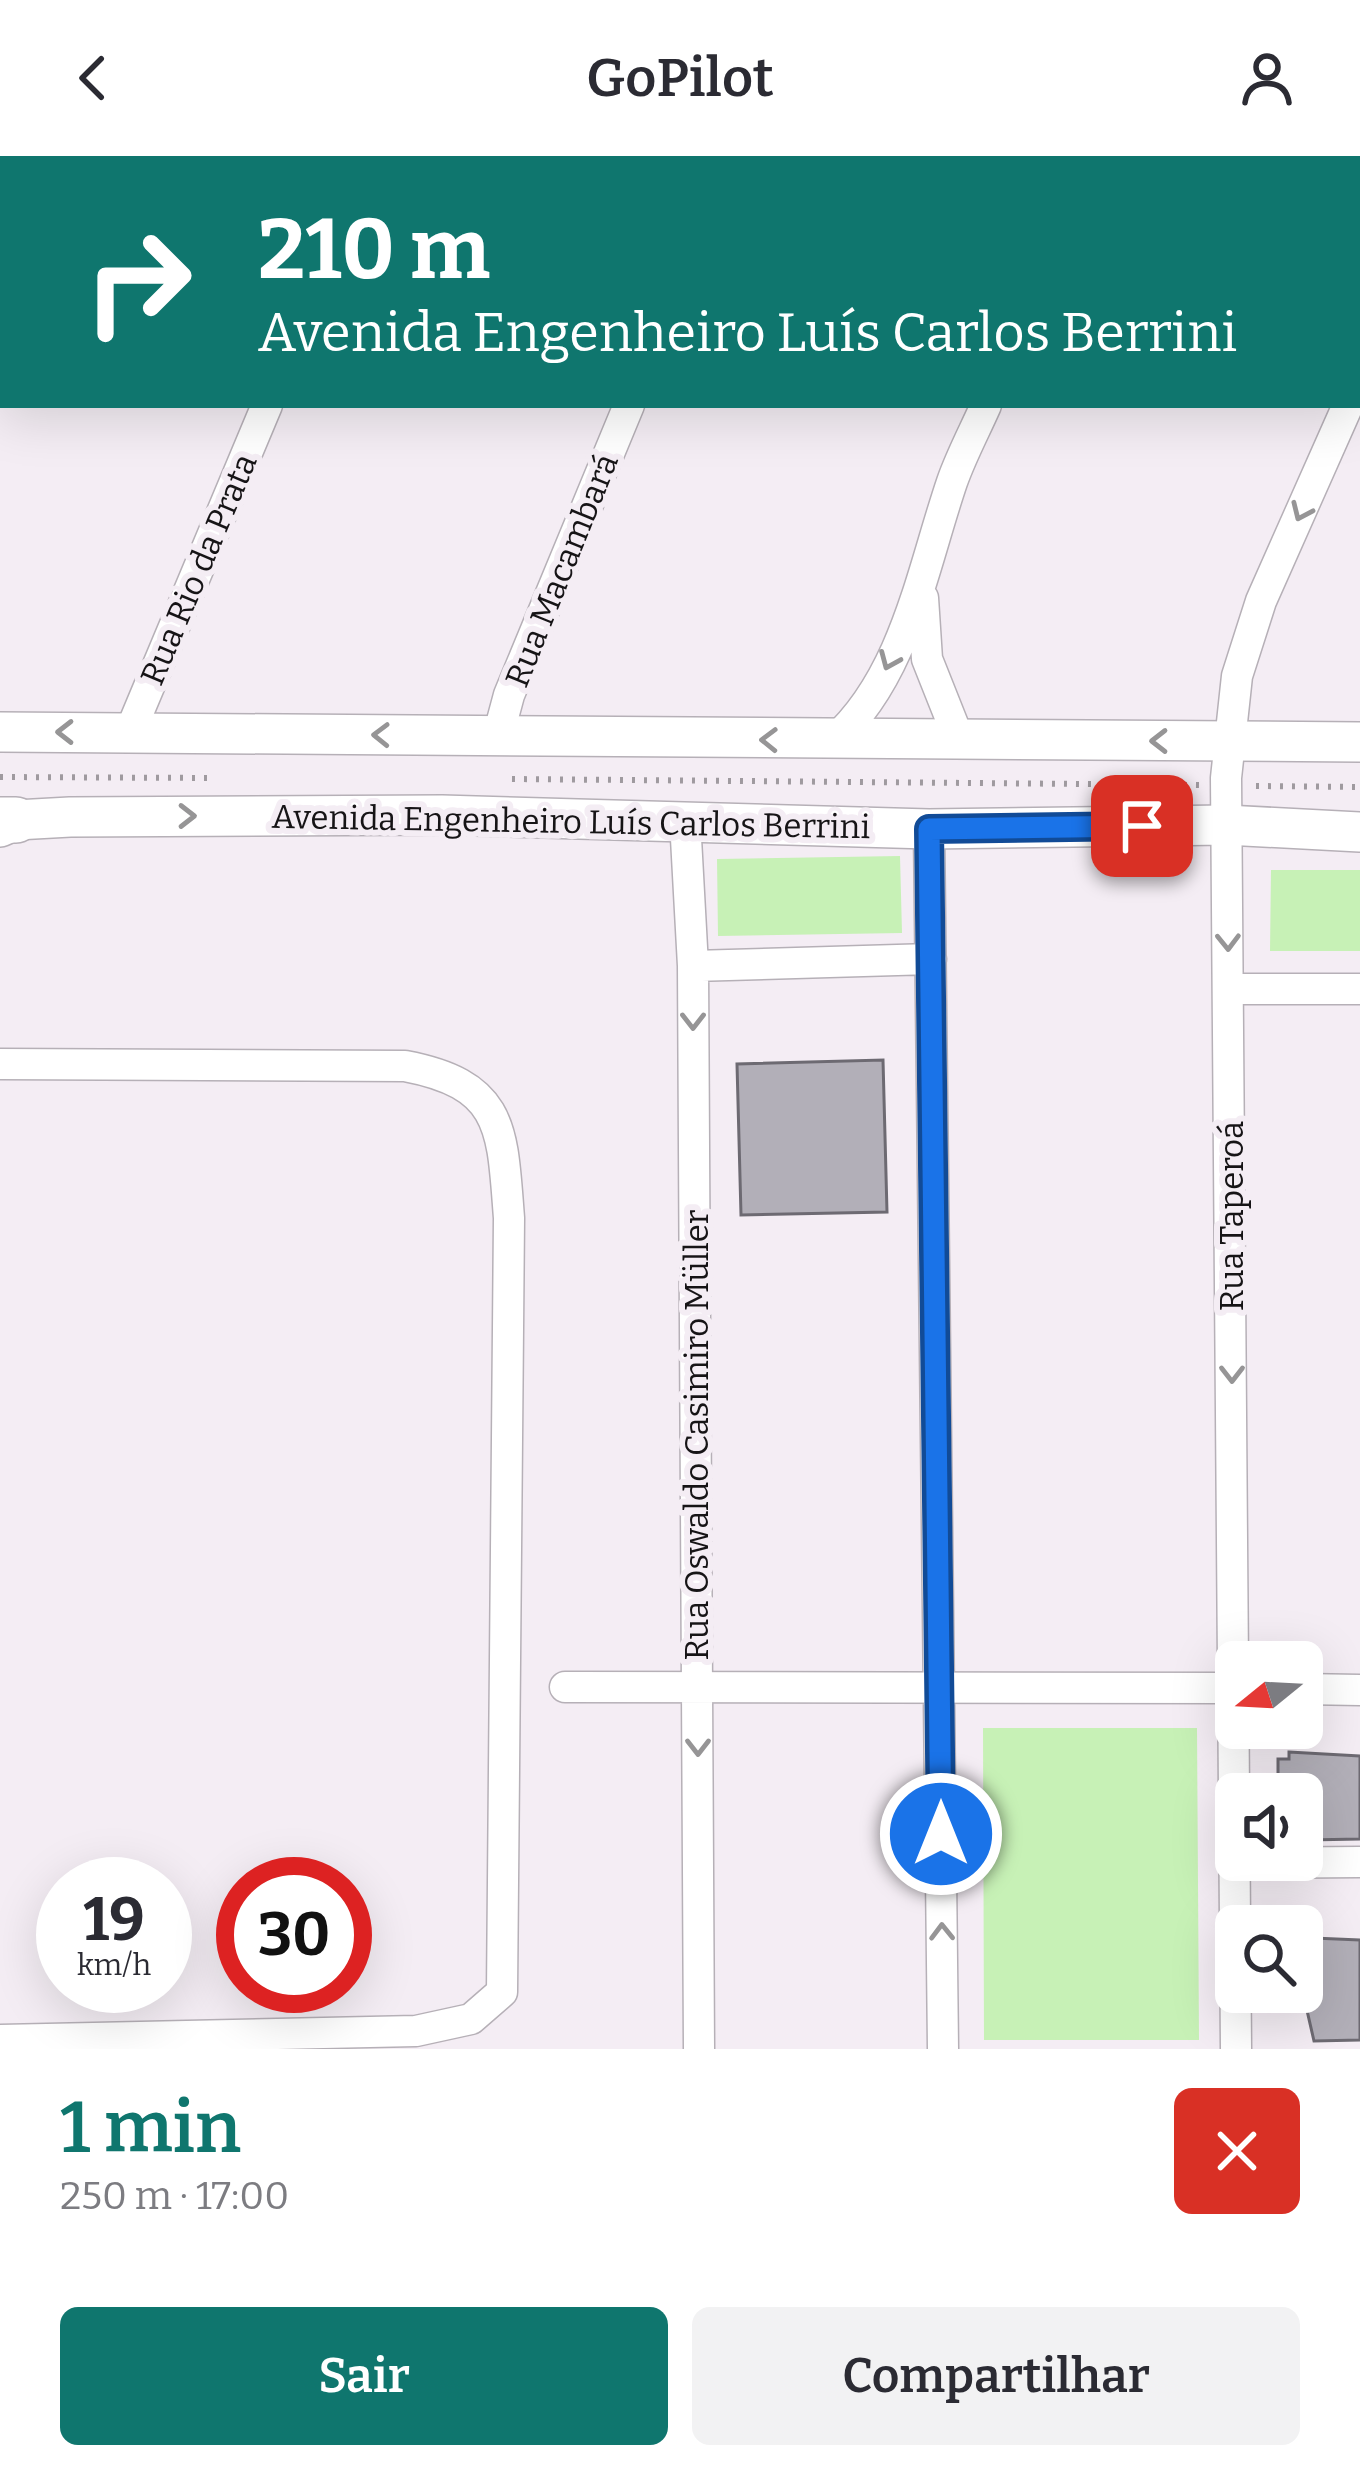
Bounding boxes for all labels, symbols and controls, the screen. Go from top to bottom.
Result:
icon: back [60,45,126,111]
icon: person [1234,45,1300,111]
text: GoPilot [586,46,774,110]
text: 210 m [258,199,490,300]
icon: right [60,204,216,360]
text: Avenida Engenheiro Luís Carlos Berrini [258,301,1237,365]
street label: Rua Rio da Prata [132,448,266,691]
street label: Rua Macambará [497,448,627,693]
one-way arrow [1291,500,1315,521]
one-way arrow [879,650,903,671]
one-way arrow [55,719,73,745]
one-way arrow [371,722,389,748]
one-way arrow [759,727,778,753]
one-way arrow [1149,727,1168,753]
pin [1091,775,1193,877]
icon: arrive [1109,793,1175,859]
street label: Avenida Engenheiro Luís Carlos Berrini [271,797,871,847]
one-way arrow [179,803,197,829]
one-way arrow [1215,933,1241,952]
one-way arrow [680,1012,706,1031]
street label: Rua Taperoá [1212,1121,1252,1311]
street label: Rua Oswaldo Casimiro Müller [677,1209,717,1660]
one-way arrow [1219,1366,1245,1384]
north arrow [1215,1641,1323,1749]
map controls [1215,1641,1323,2013]
one-way arrow [684,1738,710,1757]
position arrow [878,1771,1004,1897]
button: sound [1215,1773,1323,1881]
speed limit sign: 30 [216,1857,372,2013]
text: 19 [83,1884,145,1956]
button: search [1215,1905,1323,2013]
one-way arrow [929,1922,955,1941]
text: km/h [77,1947,151,1983]
text: 1 min [60,2085,241,2171]
button: close [1174,2088,1300,2214]
text: 250 m · 17:00 [60,2173,289,2219]
button: Sair [60,2307,668,2445]
button: Compartilhar [692,2307,1300,2445]

